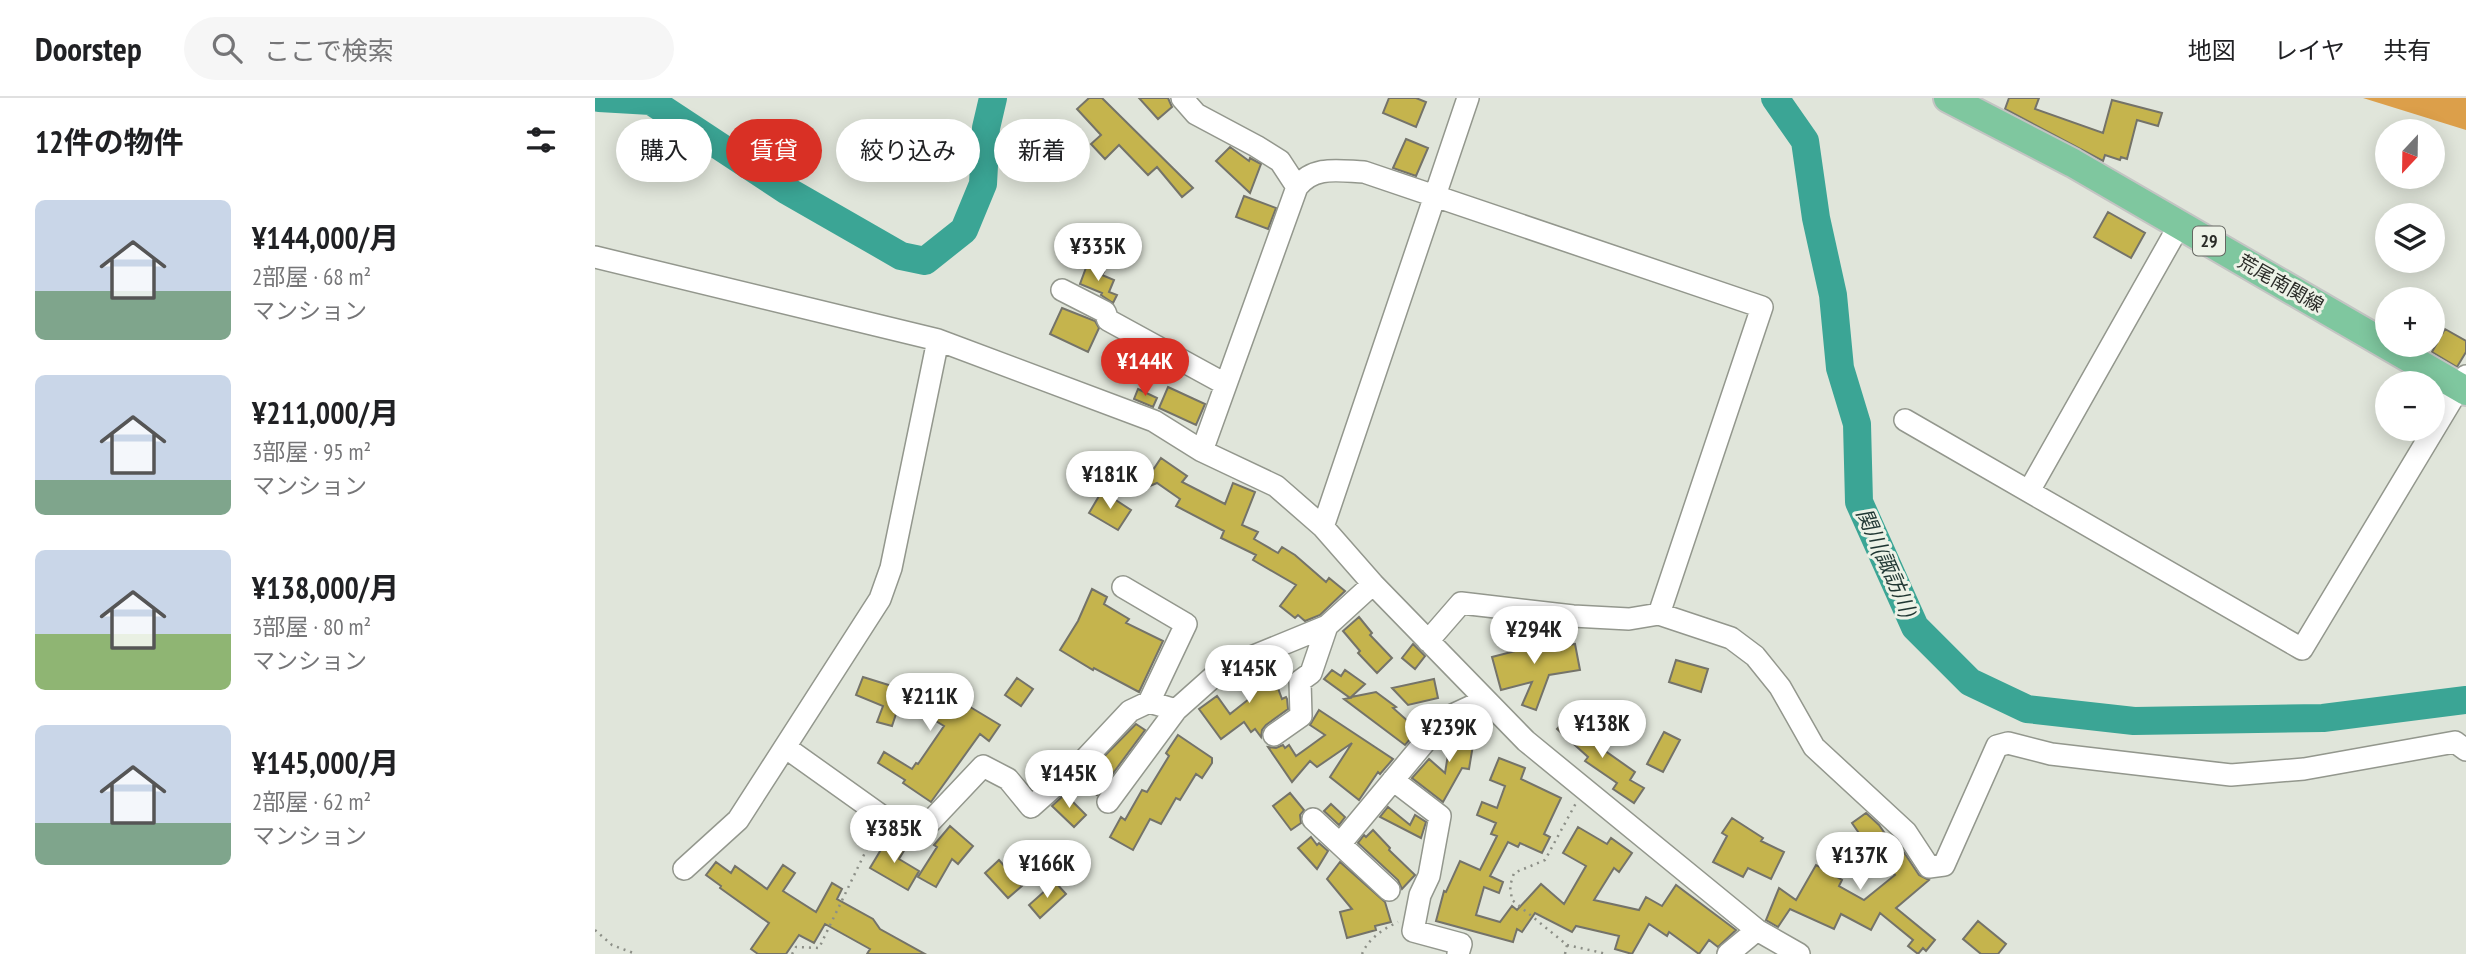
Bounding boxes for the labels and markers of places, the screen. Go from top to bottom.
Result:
pin: ¥335K [1049,223,1147,283]
pin: ¥144K [1096,338,1194,398]
pin: ¥181K [1061,452,1159,511]
pin: ¥294K [1485,606,1583,666]
pin: ¥145K [1200,646,1298,705]
pin: ¥211K [881,674,979,733]
pin: ¥138K [1553,700,1651,760]
pin: ¥239K [1400,704,1498,764]
pin: ¥145K [1020,750,1118,810]
pin: ¥385K [845,806,943,865]
pin: ¥137K [1811,832,1909,892]
pin: ¥166K [998,840,1096,900]

